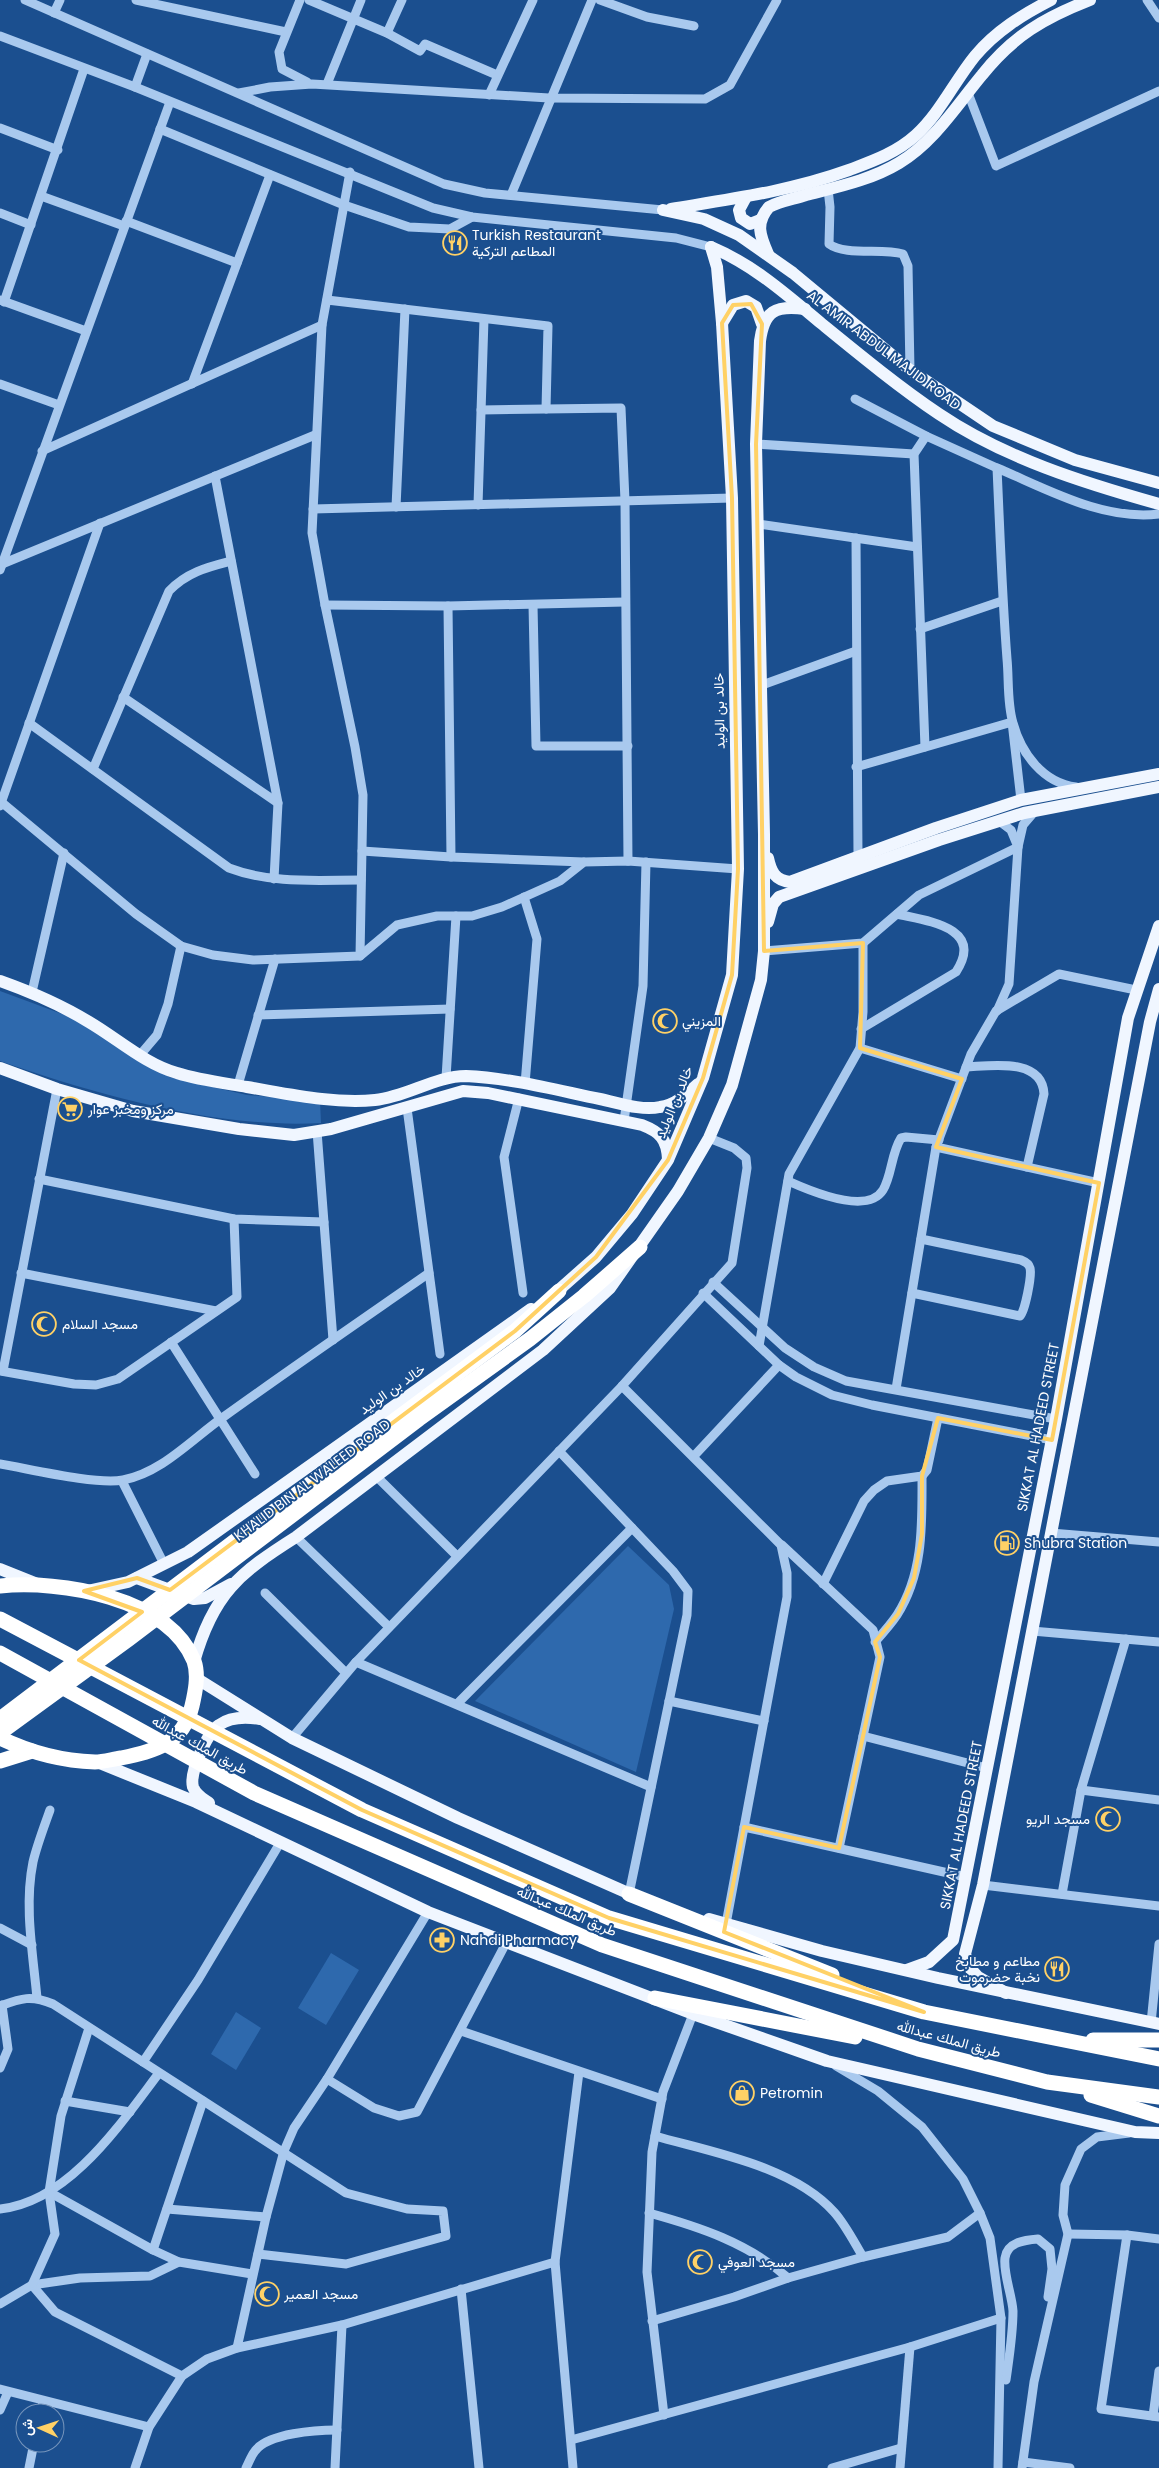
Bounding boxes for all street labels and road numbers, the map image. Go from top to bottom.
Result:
street label: AL AMIR ABDUL MAJID ROAD [803,285,965,415]
street label: خالد بن الوليد [708,673,730,749]
street label: خالد بن الوليد [650,1063,698,1141]
street label: SIKKAT AL HADEED STREET [1012,1340,1064,1513]
street label: خالد بن الوليد [355,1359,429,1419]
street label: KHALID BIN AL WALEED ROAD [230,1414,395,1546]
street label: طريق الملك عبدالله [148,1710,252,1780]
street label: SIKKAT AL HADEED STREET [935,1738,987,1911]
street label: طريق الملك عبدالله [514,1881,620,1941]
street label: طريق الملك عبدالله [895,2016,1003,2062]

